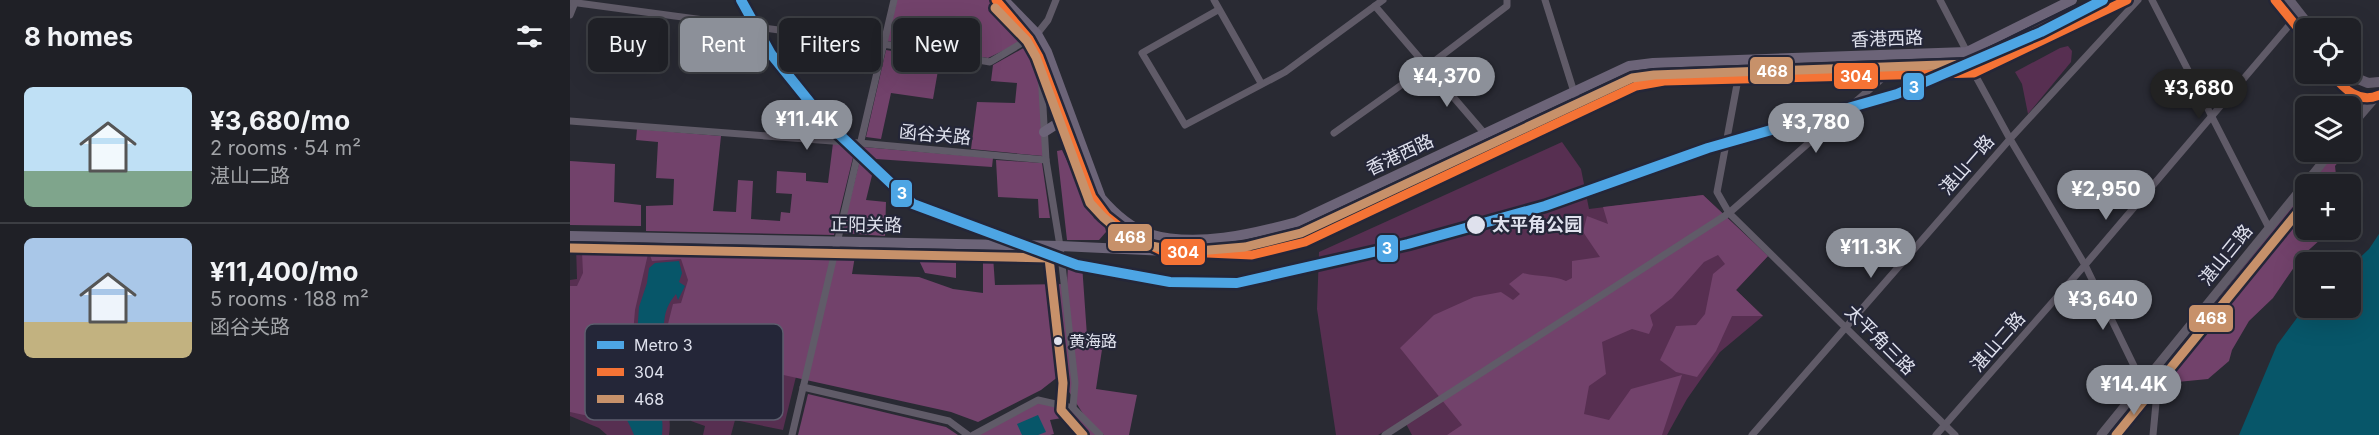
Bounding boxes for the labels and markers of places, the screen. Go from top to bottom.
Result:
pin: ¥4,370 [1398,57,1496,108]
pin: ¥3,680 [2150,69,2248,120]
pin: ¥11.4K [758,100,856,151]
pin: ¥3,780 [1767,103,1865,154]
pin: ¥2,950 [2057,170,2155,221]
marker: 太平角公园 [1465,214,1487,236]
place label: 太平角公园 [1492,214,1582,235]
pin: ¥11.3K [1822,228,1920,279]
pin: ¥3,640 [2054,280,2152,331]
place label: 黄海路 [1069,331,1117,351]
marker: 黄海路 [1052,335,1064,347]
pin: ¥14.4K [2085,365,2183,416]

